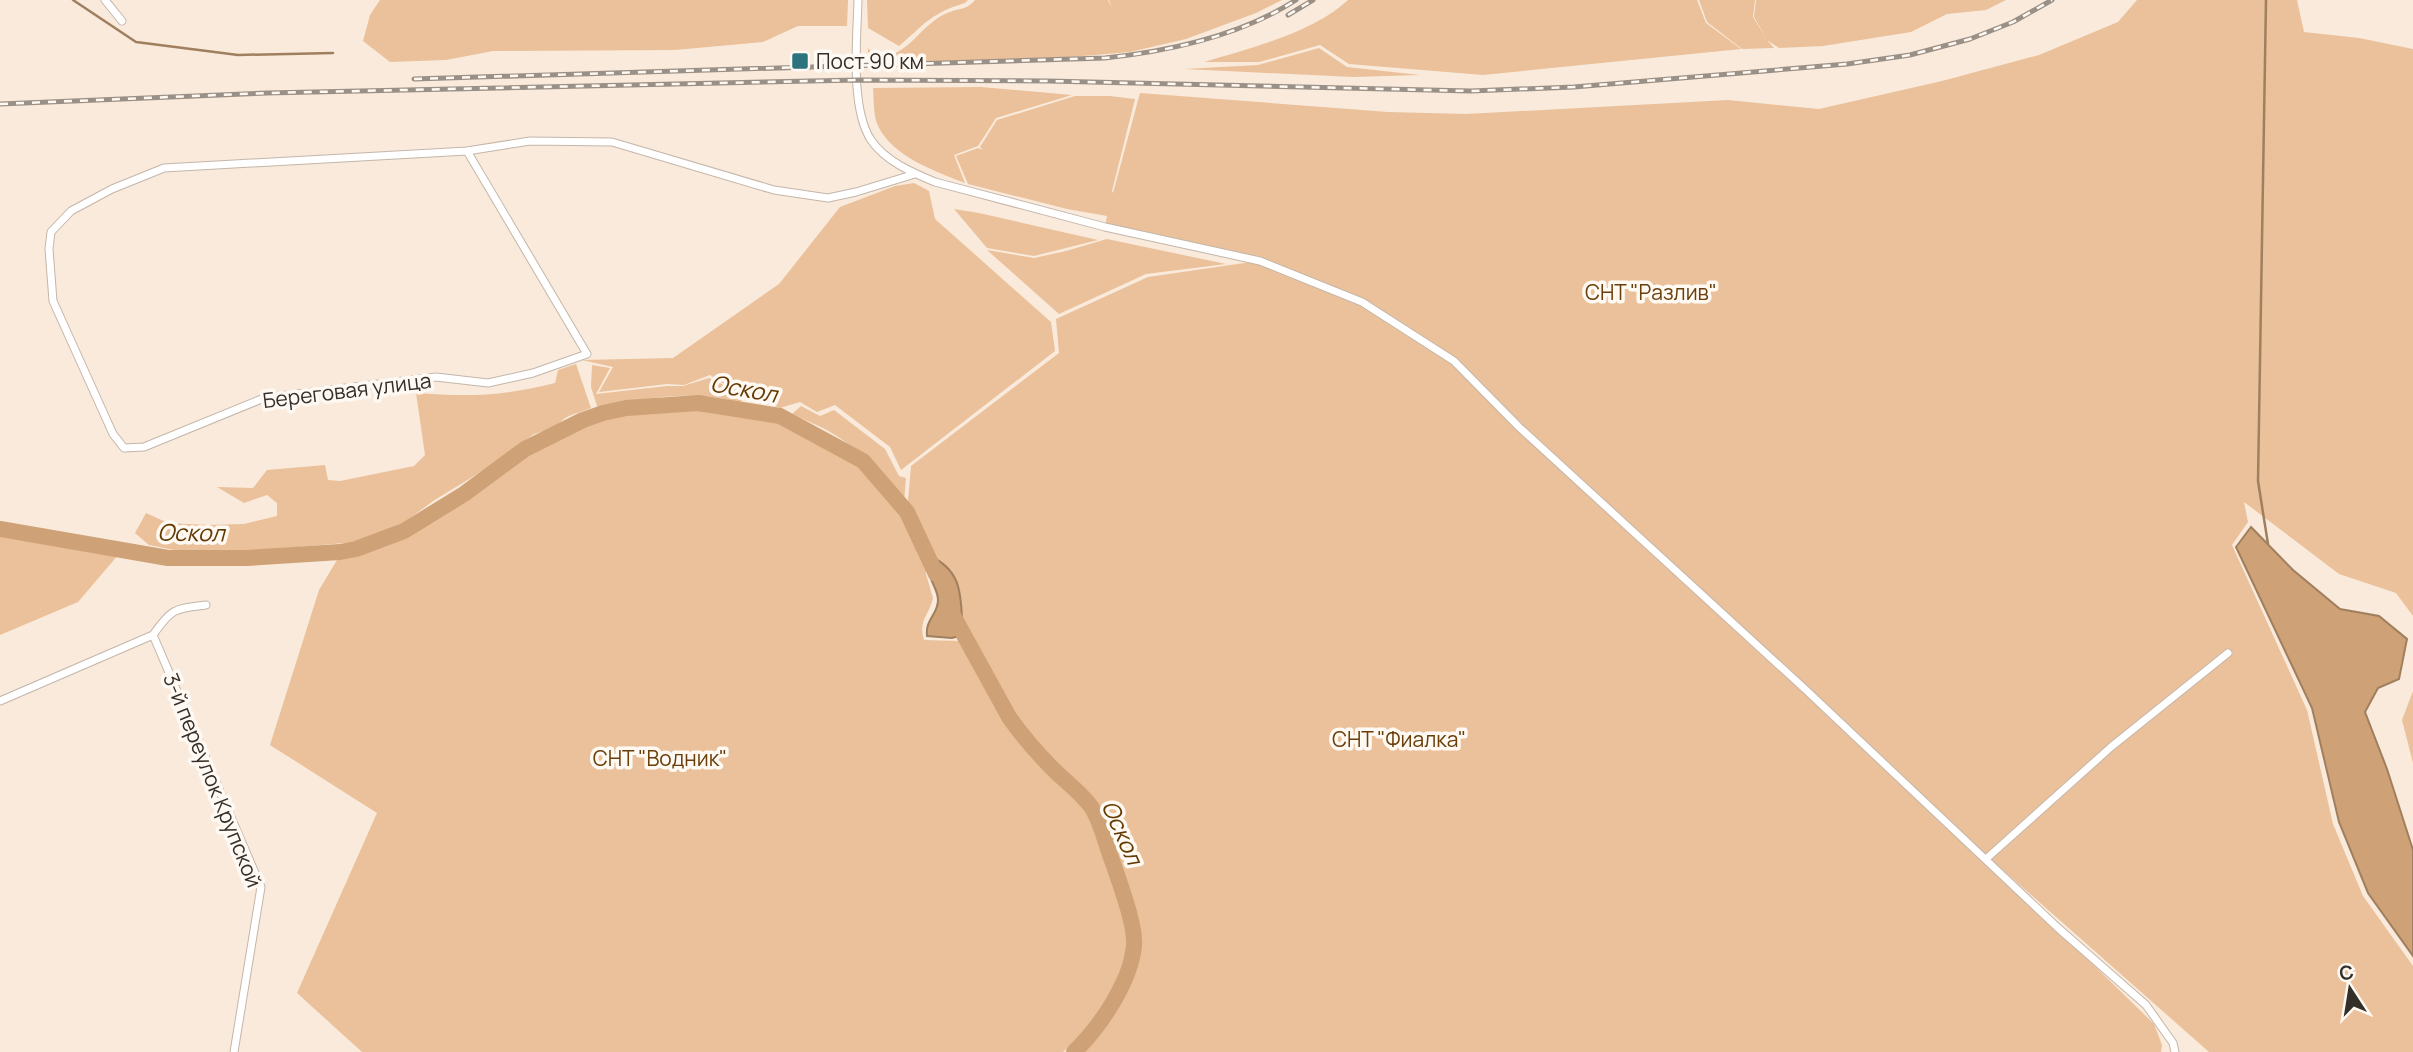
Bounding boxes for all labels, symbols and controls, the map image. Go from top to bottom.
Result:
place label: Пост 90 км [816,47,924,75]
marker: Пост 90 км [790,51,810,71]
park label: СНТ "Разлив" [1585,278,1717,306]
street label: Береговая улица [261,366,433,414]
water label: Оскол [708,366,782,410]
water label: Оскол [157,515,227,549]
street label: 3-й переулок Крупской [157,669,269,891]
park label: СНТ "Фиалка" [1332,725,1466,753]
park label: СНТ "Водник" [593,744,727,772]
water label: Оскол [1095,795,1152,871]
north arrow [2315,954,2385,1024]
text: С [2337,958,2356,987]

